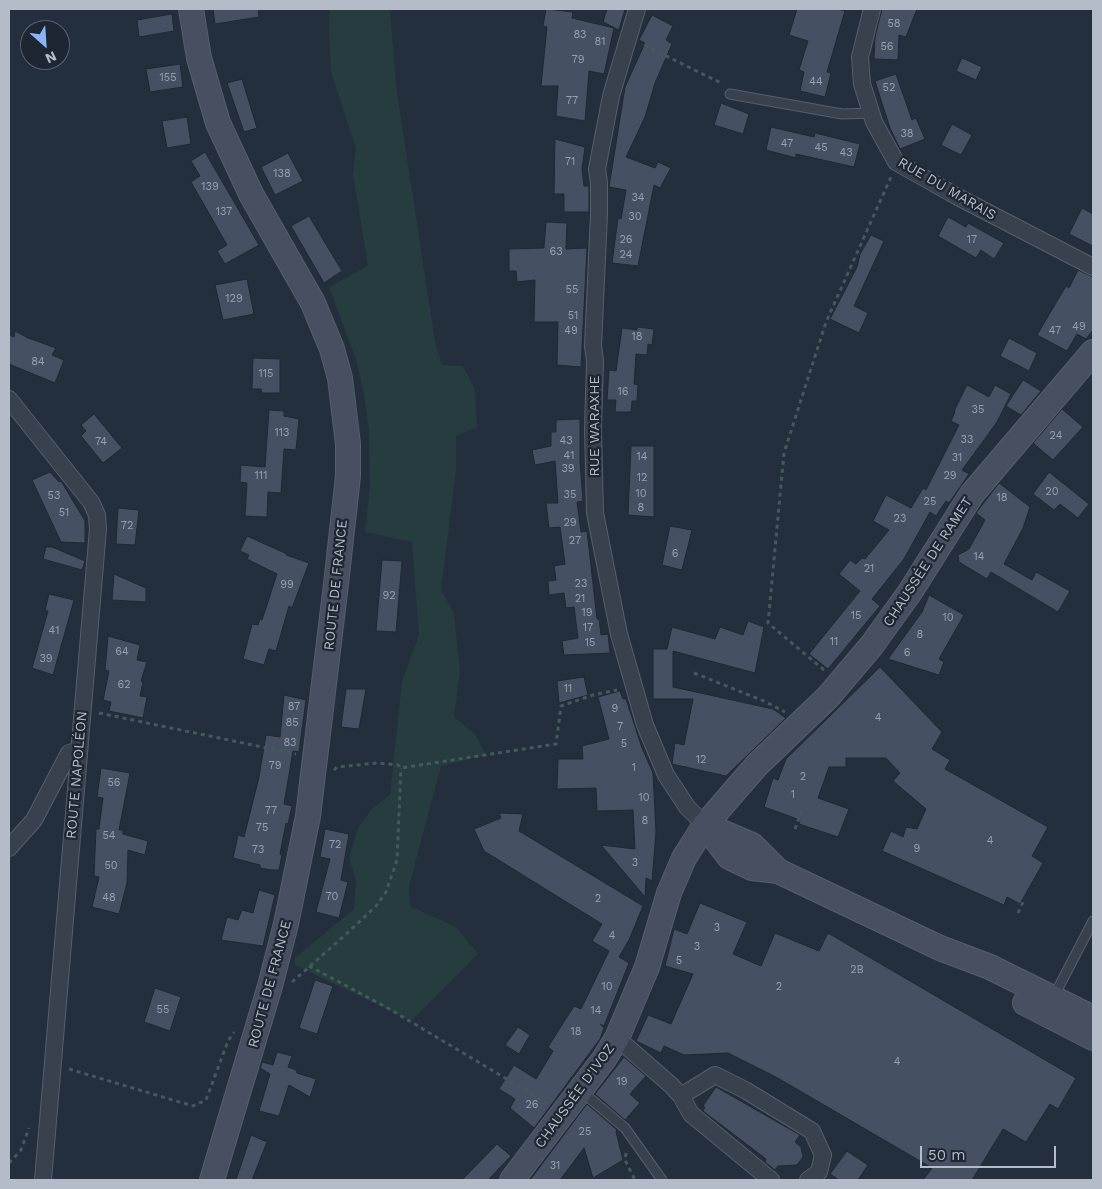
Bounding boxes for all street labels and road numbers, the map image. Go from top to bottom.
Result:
street label: RUE DU MARAIS [895,154,999,224]
street label: RUE WARAXHE [587,376,603,476]
street label: CHAUSSÉE DE RAMET [880,494,976,630]
street label: ROUTE DE FRANCE [321,519,351,651]
street label: ROUTE NAPOLÉON [63,710,91,840]
street label: ROUTE DE FRANCE [245,918,295,1050]
street label: CHAUSSÉE D'IVOZ [532,1041,618,1151]

